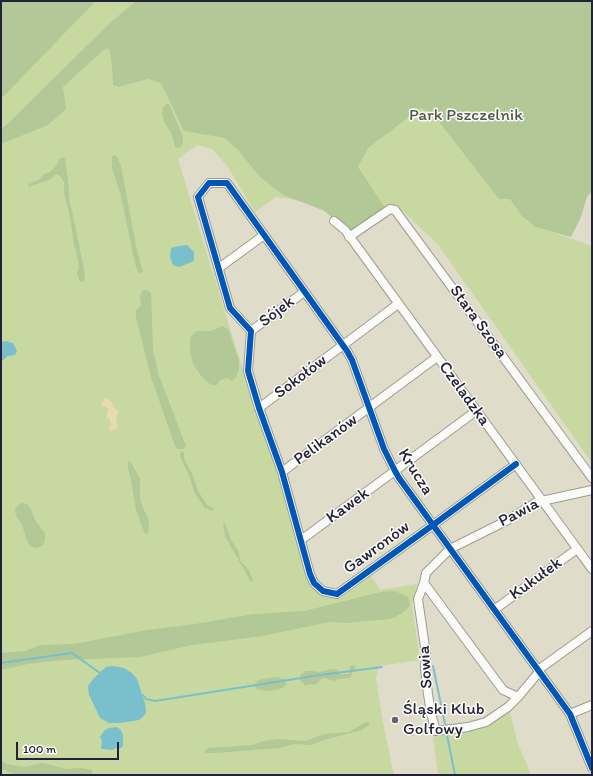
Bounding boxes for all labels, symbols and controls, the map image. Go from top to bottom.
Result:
park label: Park Pszczelnik [409,106,523,126]
street label: Stara Szosa [445,281,511,363]
street label: Sójek [255,292,299,332]
street label: Sokołów [271,351,331,403]
street label: Czeladzka [434,358,494,430]
street label: Pelikanów [290,410,362,470]
street label: Krucza [393,445,437,499]
street label: Kawek [323,484,373,528]
street label: Pawia [495,494,543,532]
street label: Gawronów [340,517,414,579]
street label: Kukułek [506,553,566,605]
street label: Sowia [414,645,438,689]
place label: Śląski Klub Golfowy [403,700,485,740]
marker: Śląski Klub Golfowy [390,715,400,725]
scale bar [18,734,121,760]
text: 100 m [23,742,56,756]

